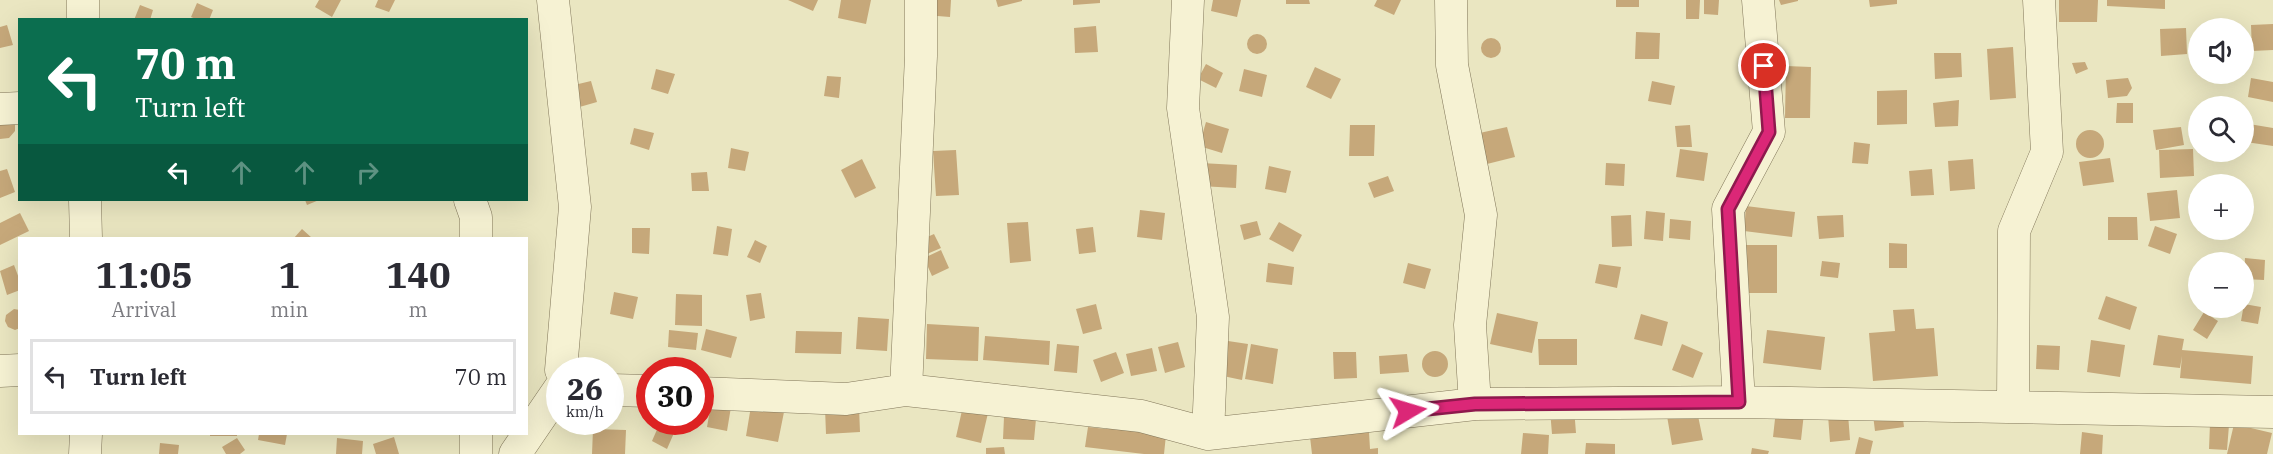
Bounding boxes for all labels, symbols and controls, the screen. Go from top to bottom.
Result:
map controls [2188,18,2254,318]
button: sound [2188,18,2254,84]
text: 70 m [135,36,236,91]
pin [1738,40,1789,91]
icon: left [36,42,114,120]
icon: arrive [1747,49,1780,82]
text: Turn left [135,89,246,124]
button: search [2188,96,2254,162]
icon: left [162,156,195,189]
icon: ahead [225,156,258,189]
icon: ahead [288,156,321,189]
icon: right [351,156,384,189]
button: + [2188,174,2254,240]
text: 11:05 [95,251,193,298]
text: 1 [278,251,300,298]
text: 140 [386,251,451,298]
button: − [2188,252,2254,318]
text: Arrival [112,296,177,323]
text: min [270,296,308,323]
text: m [409,296,428,323]
speed limit sign: 30 [636,357,714,435]
icon: left [39,360,72,393]
text: Turn left [90,362,186,391]
text: 70 m [455,362,507,391]
text: 26 [567,369,603,408]
position arrow [1376,379,1440,443]
text: km/h [566,402,604,421]

